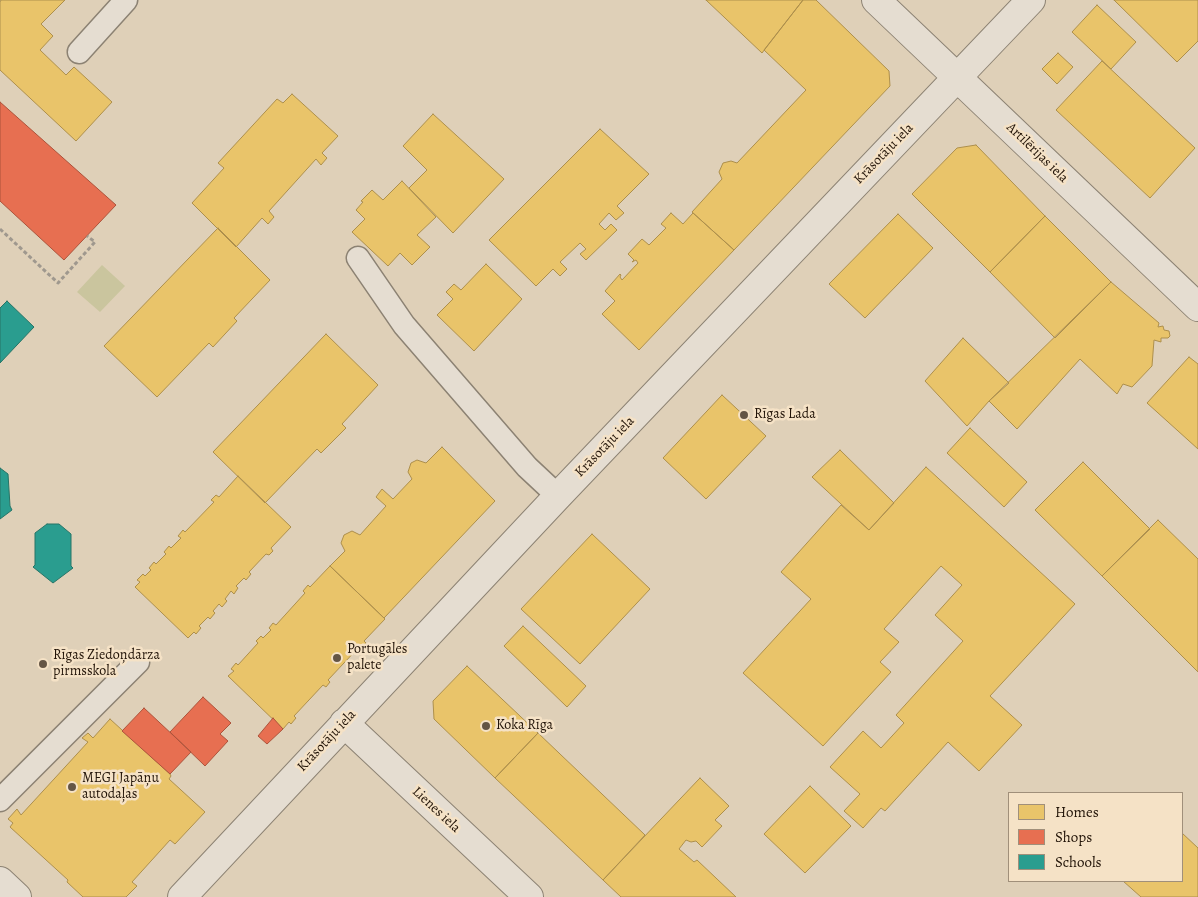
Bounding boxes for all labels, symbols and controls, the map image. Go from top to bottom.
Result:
street label: Artilērijas iela [1003,119,1071,187]
street label: Krāsotāju iela [851,120,917,188]
place label: Rīgas Lada [754,407,816,423]
marker: Rīgas Lada [738,409,750,421]
street label: Krāsotāju iela [572,413,638,481]
place label: Portugāles palete [347,642,407,674]
place label: Rīgas Ziedoņdārza pirmsskola [53,648,160,680]
marker: Portugāles palete [331,652,343,664]
marker: Rīgas Ziedoņdārza pirmsskola [37,658,49,670]
street label: Krāsotāju iela [294,707,360,775]
place label: Koka Rīga [496,718,553,734]
marker: Koka Rīga [480,720,492,732]
place label: MEGI Japāņu autodaļas [82,771,159,804]
marker: MEGI Japāņu autodaļas [66,781,78,793]
street label: Lienes iela [408,783,464,837]
legend [1008,792,1183,882]
text: Homes [1055,802,1099,822]
text: Shops [1055,827,1092,847]
text: Schools [1055,852,1102,872]

